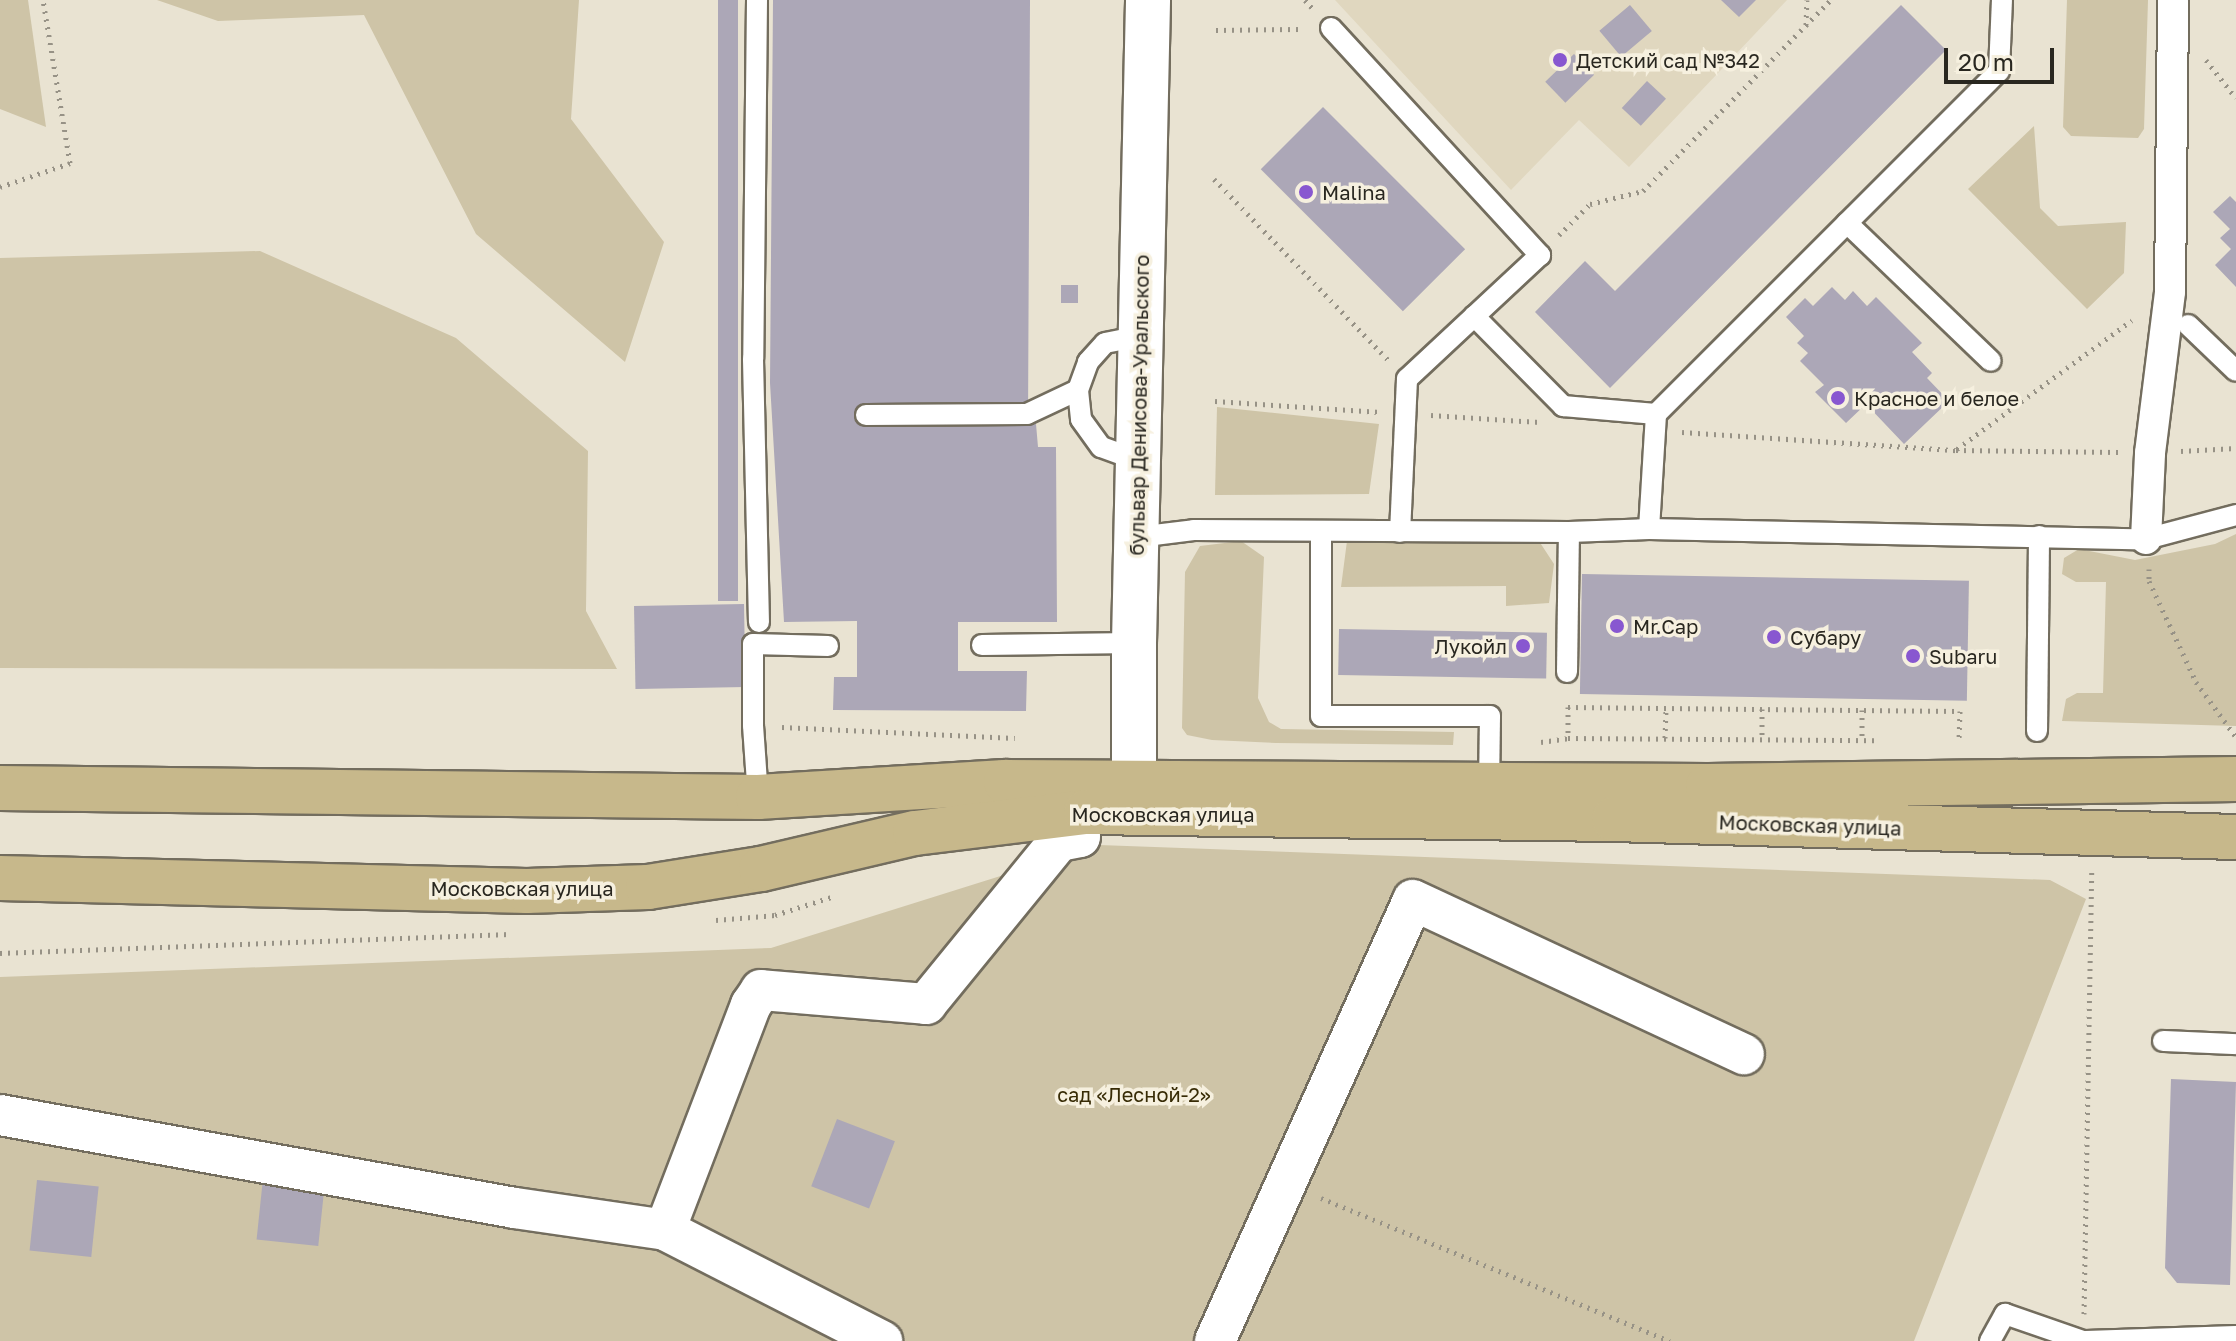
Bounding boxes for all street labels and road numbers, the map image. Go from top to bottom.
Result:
street label: бульвар Денисова-Уральского [1124,254,1154,556]
street label: Московская улица [1072,802,1254,826]
street label: Московская улица [1718,810,1902,840]
street label: Московская улица [431,876,613,900]

